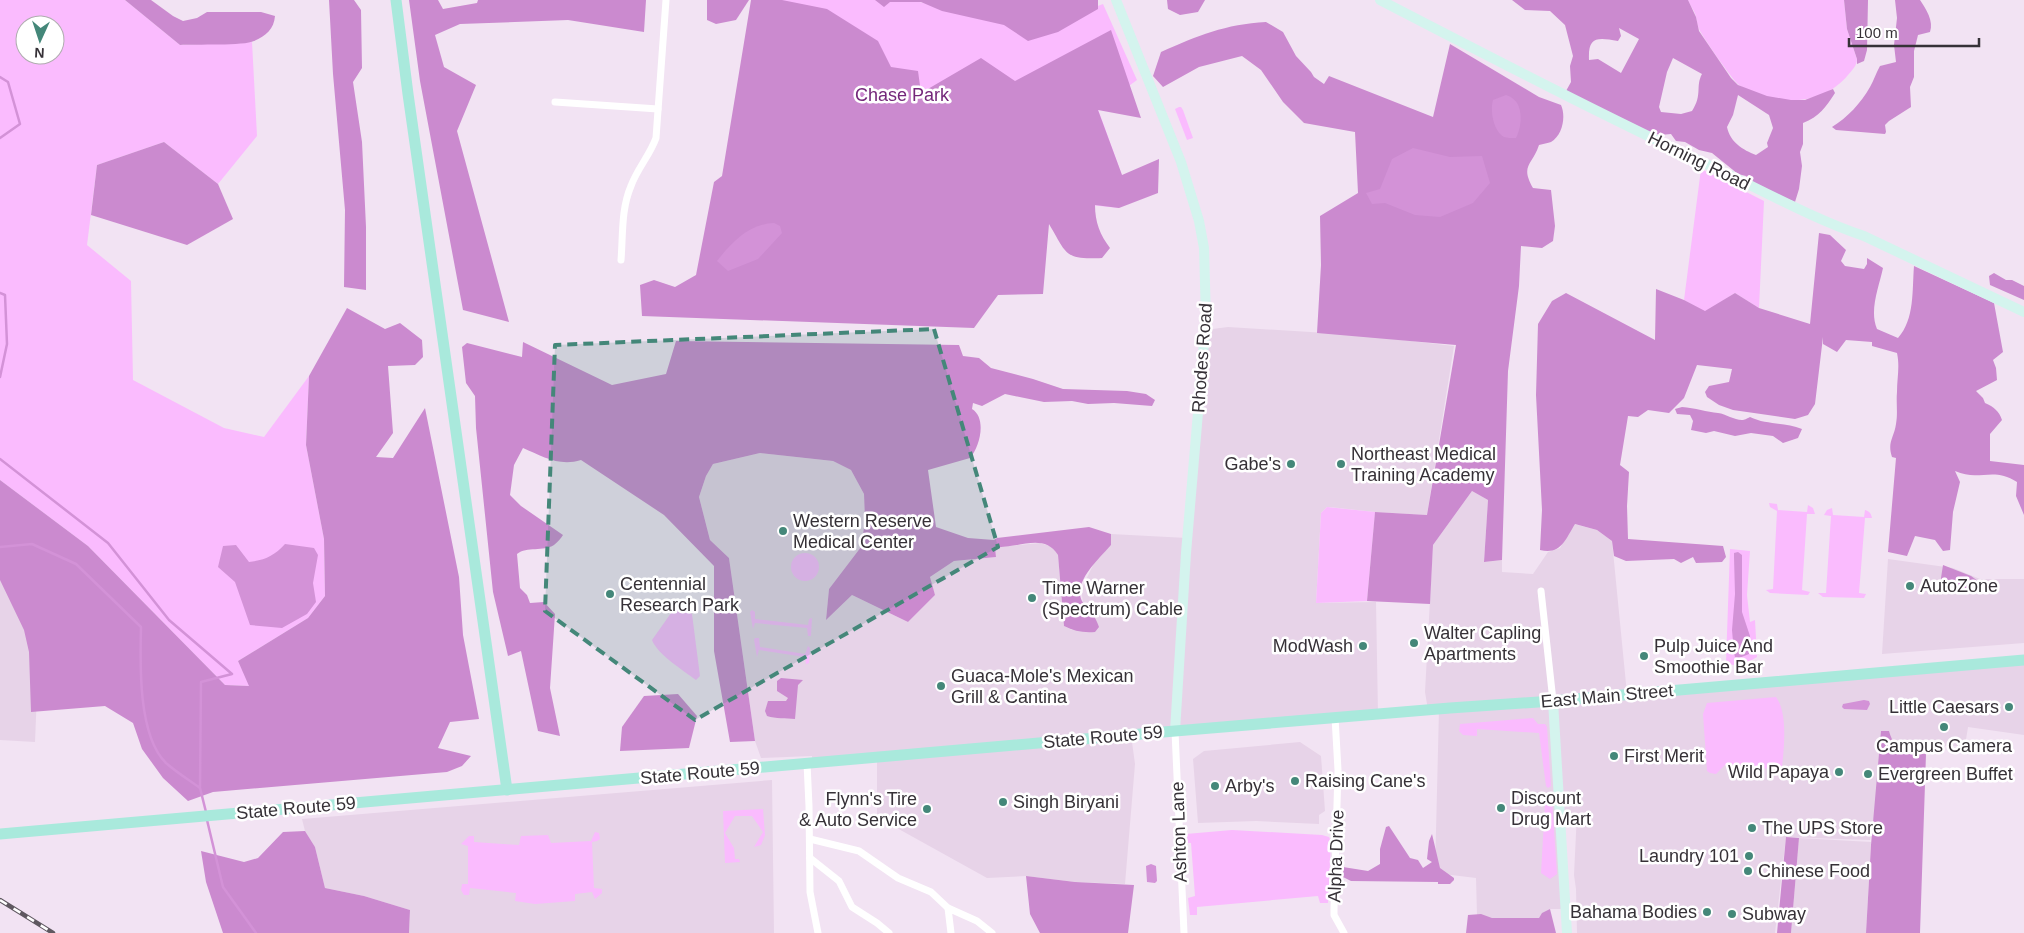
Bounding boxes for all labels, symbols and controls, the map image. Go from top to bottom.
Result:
north arrow [15,15,65,65]
scale bar [1849,15,1979,47]
text: 100 m [1856,24,1898,41]
text: N [34,45,45,61]
park label: Chase Park [855,85,950,105]
street label: Horning Road [1645,128,1753,194]
street label: Rhodes Road [1188,302,1216,414]
place label: Northeast Medical Training Academy [1351,444,1496,485]
place label: Gabe's [1225,454,1281,474]
marker: Gabe's [1285,458,1297,470]
marker: Northeast Medical Training Academy [1335,458,1347,470]
place label: Western Reserve Medical Center [793,511,932,552]
marker: Western Reserve Medical Center [777,525,789,537]
place label: Centennial Research Park [620,574,740,615]
place label: AutoZone [1920,576,1998,596]
place label: Time Warner (Spectrum) Cable [1042,578,1183,619]
marker: AutoZone [1904,580,1916,592]
marker: Centennial Research Park [604,588,616,600]
marker: Time Warner (Spectrum) Cable [1026,592,1038,604]
place label: Walter Capling Apartments [1424,623,1541,664]
place label: ModWash [1273,636,1353,656]
place label: Pulp Juice And Smoothie Bar [1654,636,1773,677]
marker: Walter Capling Apartments [1408,637,1420,649]
marker: ModWash [1357,640,1369,652]
marker: Pulp Juice And Smoothie Bar [1638,650,1650,662]
place label: Guaca-Mole's Mexican Grill & Cantina [951,666,1134,707]
marker: Guaca-Mole's Mexican Grill & Cantina [935,680,947,692]
street label: East Main Street [1540,680,1674,712]
place label: Little Caesars [1889,697,1999,717]
marker: Little Caesars [2003,701,2015,713]
marker: Campus Camera [1938,721,1950,733]
street label: State Route 59 [1042,722,1164,752]
place label: Campus Camera [1876,736,2013,756]
place label: First Merit [1624,746,1704,766]
marker: First Merit [1608,750,1620,762]
street label: State Route 59 [639,758,761,788]
place label: Wild Papaya [1728,762,1830,782]
place label: Evergreen Buffet [1878,764,2013,784]
marker: Wild Papaya [1833,766,1845,778]
marker: Evergreen Buffet [1862,768,1874,780]
place label: Raising Cane's [1305,771,1426,791]
marker: Raising Cane's [1289,775,1301,787]
place label: Arby's [1225,776,1274,796]
marker: Arby's [1209,780,1221,792]
street label: Ashton Lane [1167,781,1191,883]
place label: Discount Drug Mart [1511,788,1591,829]
place label: Flynn's Tire & Auto Service [799,789,917,830]
place label: Singh Biryani [1013,792,1119,812]
street label: State Route 59 [235,793,357,823]
marker: Singh Biryani [997,796,1009,808]
marker: Discount Drug Mart [1495,802,1507,814]
marker: Flynn's Tire & Auto Service [921,803,933,815]
street label: Alpha Drive [1324,809,1348,903]
place label: The UPS Store [1762,818,1883,838]
marker: The UPS Store [1746,822,1758,834]
place label: Laundry 101 [1639,846,1739,866]
marker: Laundry 101 [1743,850,1755,862]
place label: Chinese Food [1758,861,1870,881]
marker: Chinese Food [1742,865,1754,877]
place label: Bahama Bodies [1570,902,1697,922]
place label: Subway [1742,904,1806,924]
marker: Bahama Bodies [1701,906,1713,918]
marker: Subway [1726,908,1738,920]

